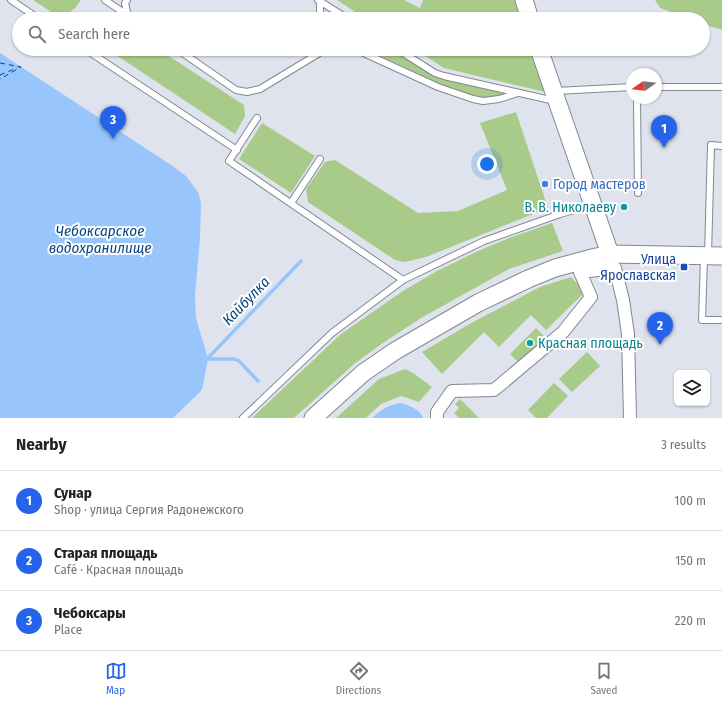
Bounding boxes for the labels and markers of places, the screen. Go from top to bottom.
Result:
pin: 3 [100,106,126,139]
pin: 1 [651,115,677,148]
place label: Город мастеров [553,176,646,193]
marker: Город мастеров [540,179,550,189]
place label: В. В. Николаеву [524,199,617,216]
marker: В. В. Николаеву [619,202,629,212]
place label: Улица Ярославская [600,251,676,284]
marker: Улица Ярославская [679,262,689,272]
pin: 2 [647,312,673,345]
place label: Красная площадь [538,335,643,352]
marker: Красная площадь [525,338,535,348]

